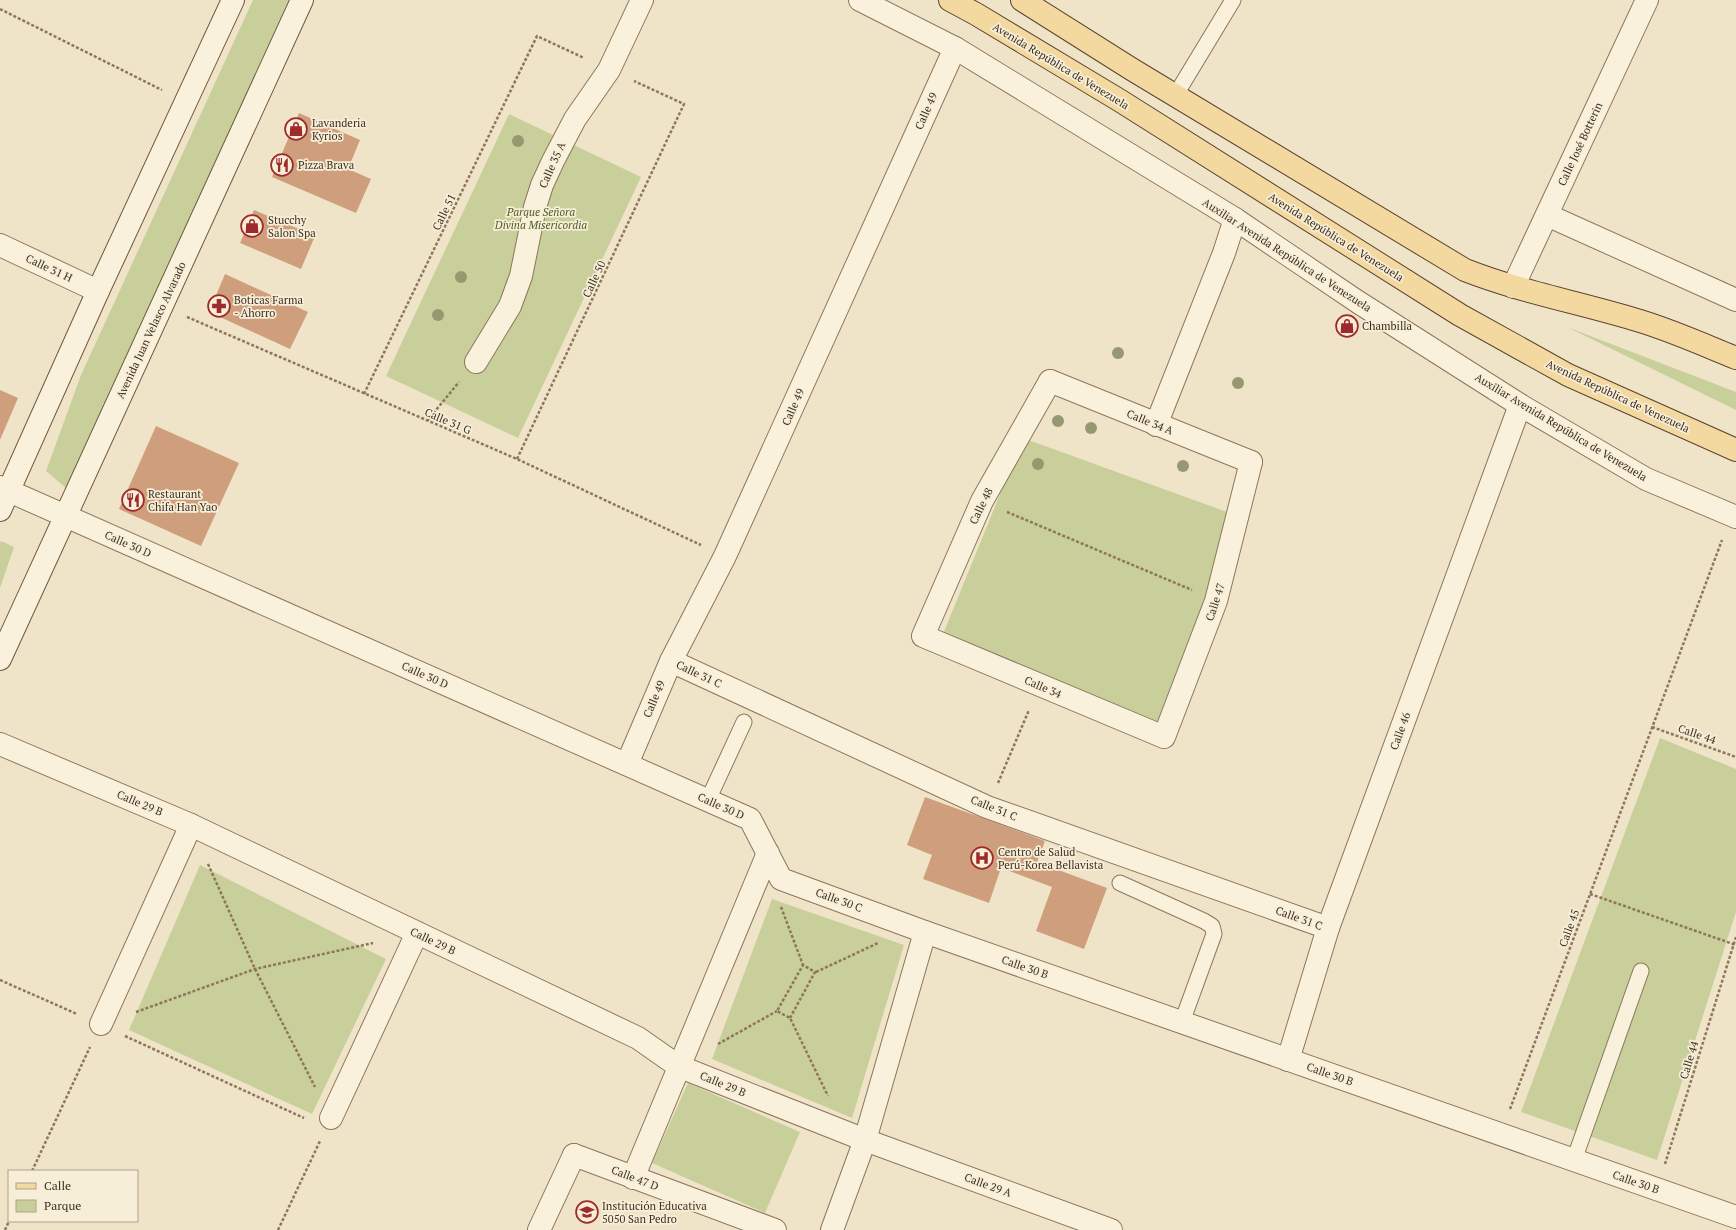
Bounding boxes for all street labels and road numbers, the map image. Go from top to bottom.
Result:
street label: Avenida República de Venezuela [990,20,1132,113]
street label: Calle 49 [912,90,940,132]
street label: Calle José Botterin [1554,99,1606,188]
street label: Calle 35 A [536,139,569,190]
street label: Avenida República de Venezuela [1266,190,1407,285]
street label: Calle 51 [429,191,459,233]
street label: Auxiliar Avenida República de Venezuela [1200,195,1374,315]
street label: Calle 31 H [23,251,75,285]
street label: Calle 50 [579,258,609,300]
street label: Avenida Juan Velasco Alvarado [113,259,189,401]
street label: Avenida República de Venezuela [1544,357,1692,436]
street label: Auxiliar Avenida República de Venezuela [1472,370,1650,484]
street label: Calle 49 [779,386,807,428]
street label: Calle 31 G [423,405,474,437]
street label: Calle 34 A [1125,406,1176,438]
street label: Calle 48 [966,485,996,527]
street label: Calle 30 D [102,528,154,561]
street label: Calle 47 [1202,581,1228,623]
street label: Calle 31 C [674,657,724,691]
street label: Calle 30 D [399,659,451,692]
street label: Calle 34 [1022,673,1064,701]
street label: Calle 49 [640,678,668,720]
street label: Calle 46 [1387,710,1413,752]
street label: Calle 44 [1676,721,1718,747]
street label: Calle 29 B [115,787,165,819]
street label: Calle 30 D [695,790,747,823]
street label: Calle 31 C [969,792,1019,824]
street label: Calle 30 C [814,885,864,915]
street label: Calle 31 C [1274,903,1324,933]
street label: Calle 45 [1556,907,1582,949]
street label: Calle 29 B [408,924,458,958]
street label: Calle 30 B [1000,952,1050,982]
street label: Calle 44 [1677,1039,1701,1081]
street label: Calle 30 B [1305,1059,1355,1089]
street label: Calle 29 B [698,1068,748,1100]
street label: Calle 47 D [609,1163,661,1194]
street label: Calle 30 B [1611,1167,1661,1197]
street label: Calle 29 A [963,1170,1014,1200]

